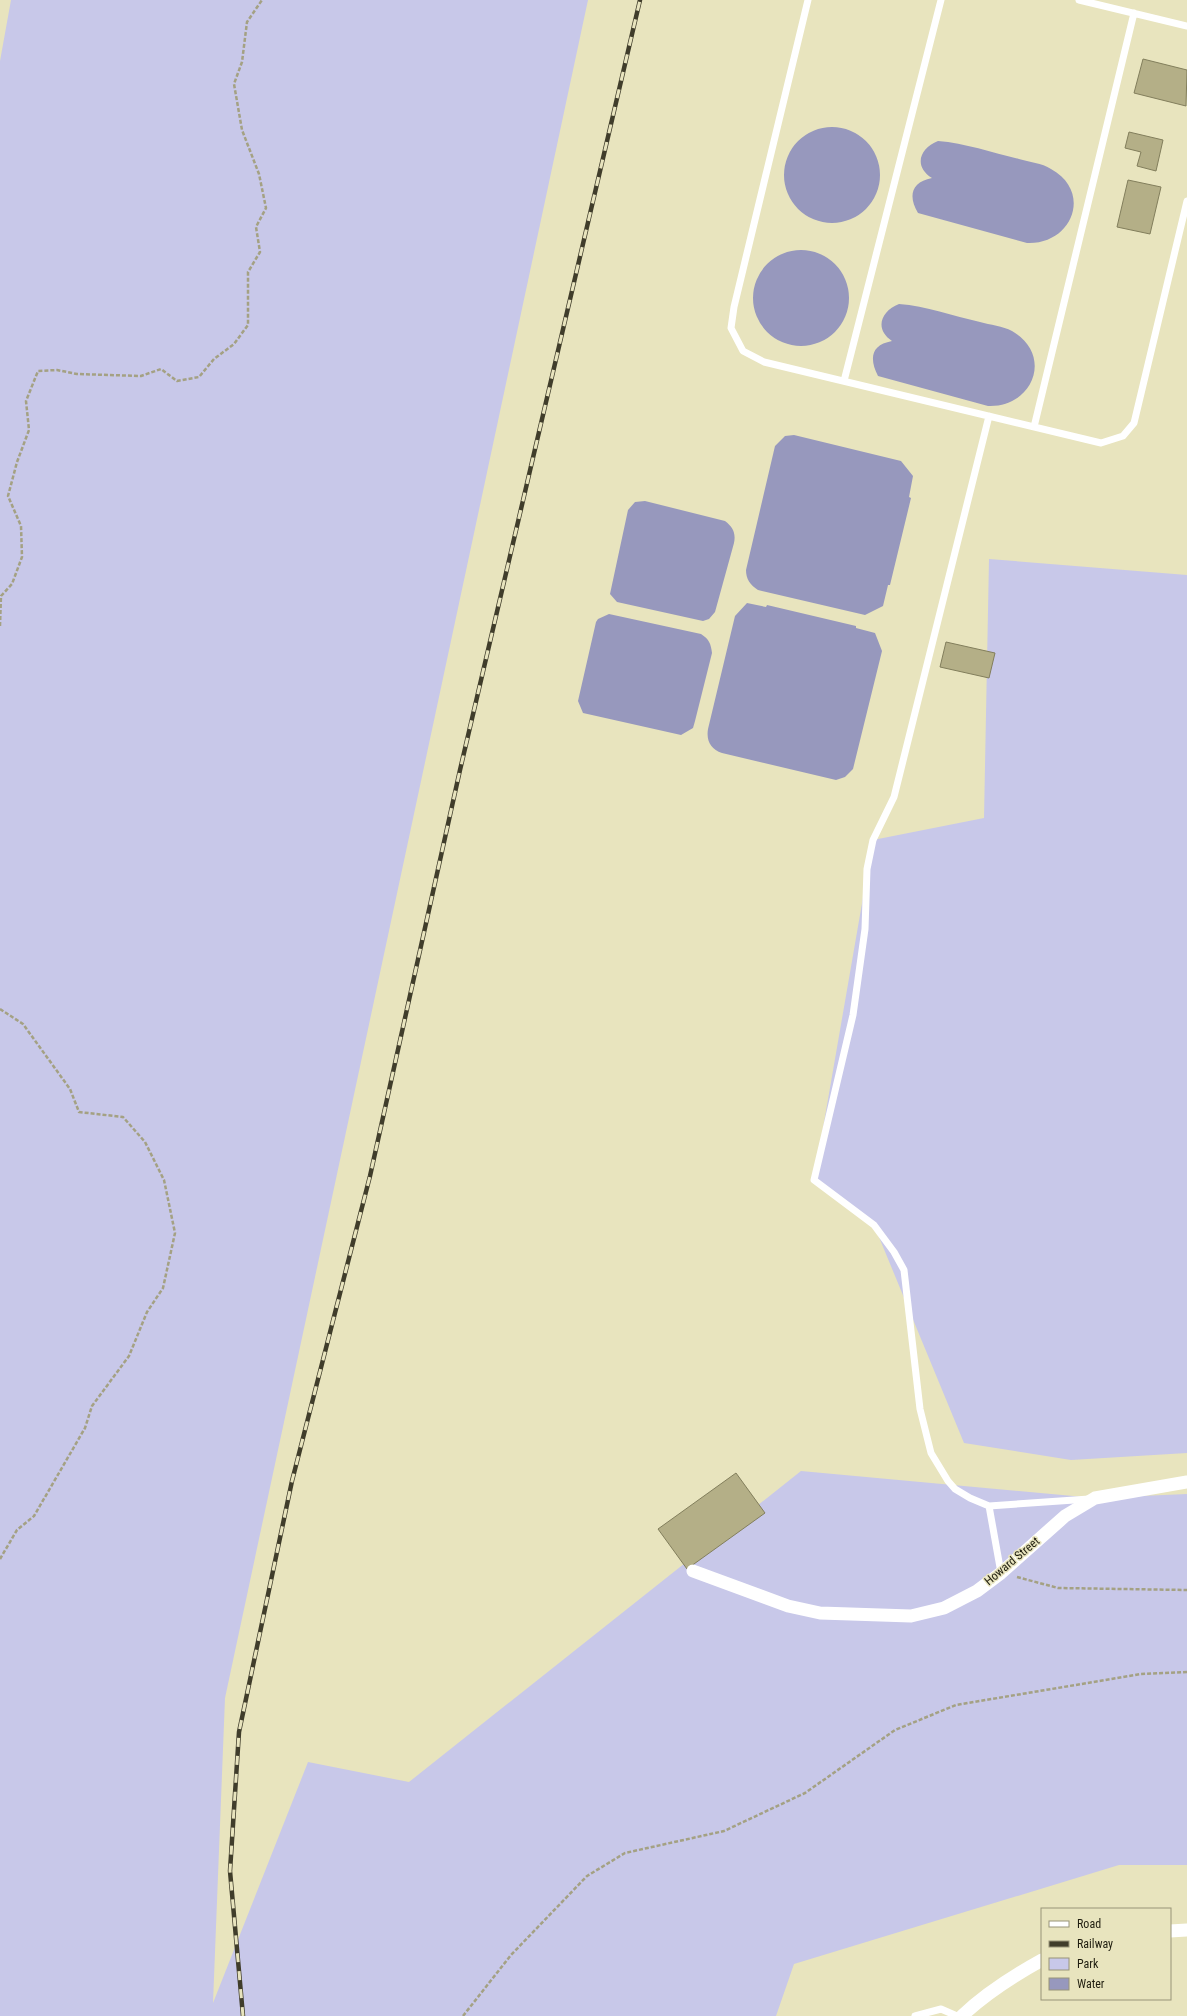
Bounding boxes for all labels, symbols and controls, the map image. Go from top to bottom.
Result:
street label: Howard Street [982,1534,1043,1588]
legend [1041,1908,1171,2000]
text: Road [1077,1917,1101,1931]
text: Railway [1077,1937,1113,1951]
text: Park [1077,1957,1099,1971]
text: Water [1077,1977,1105,1991]

